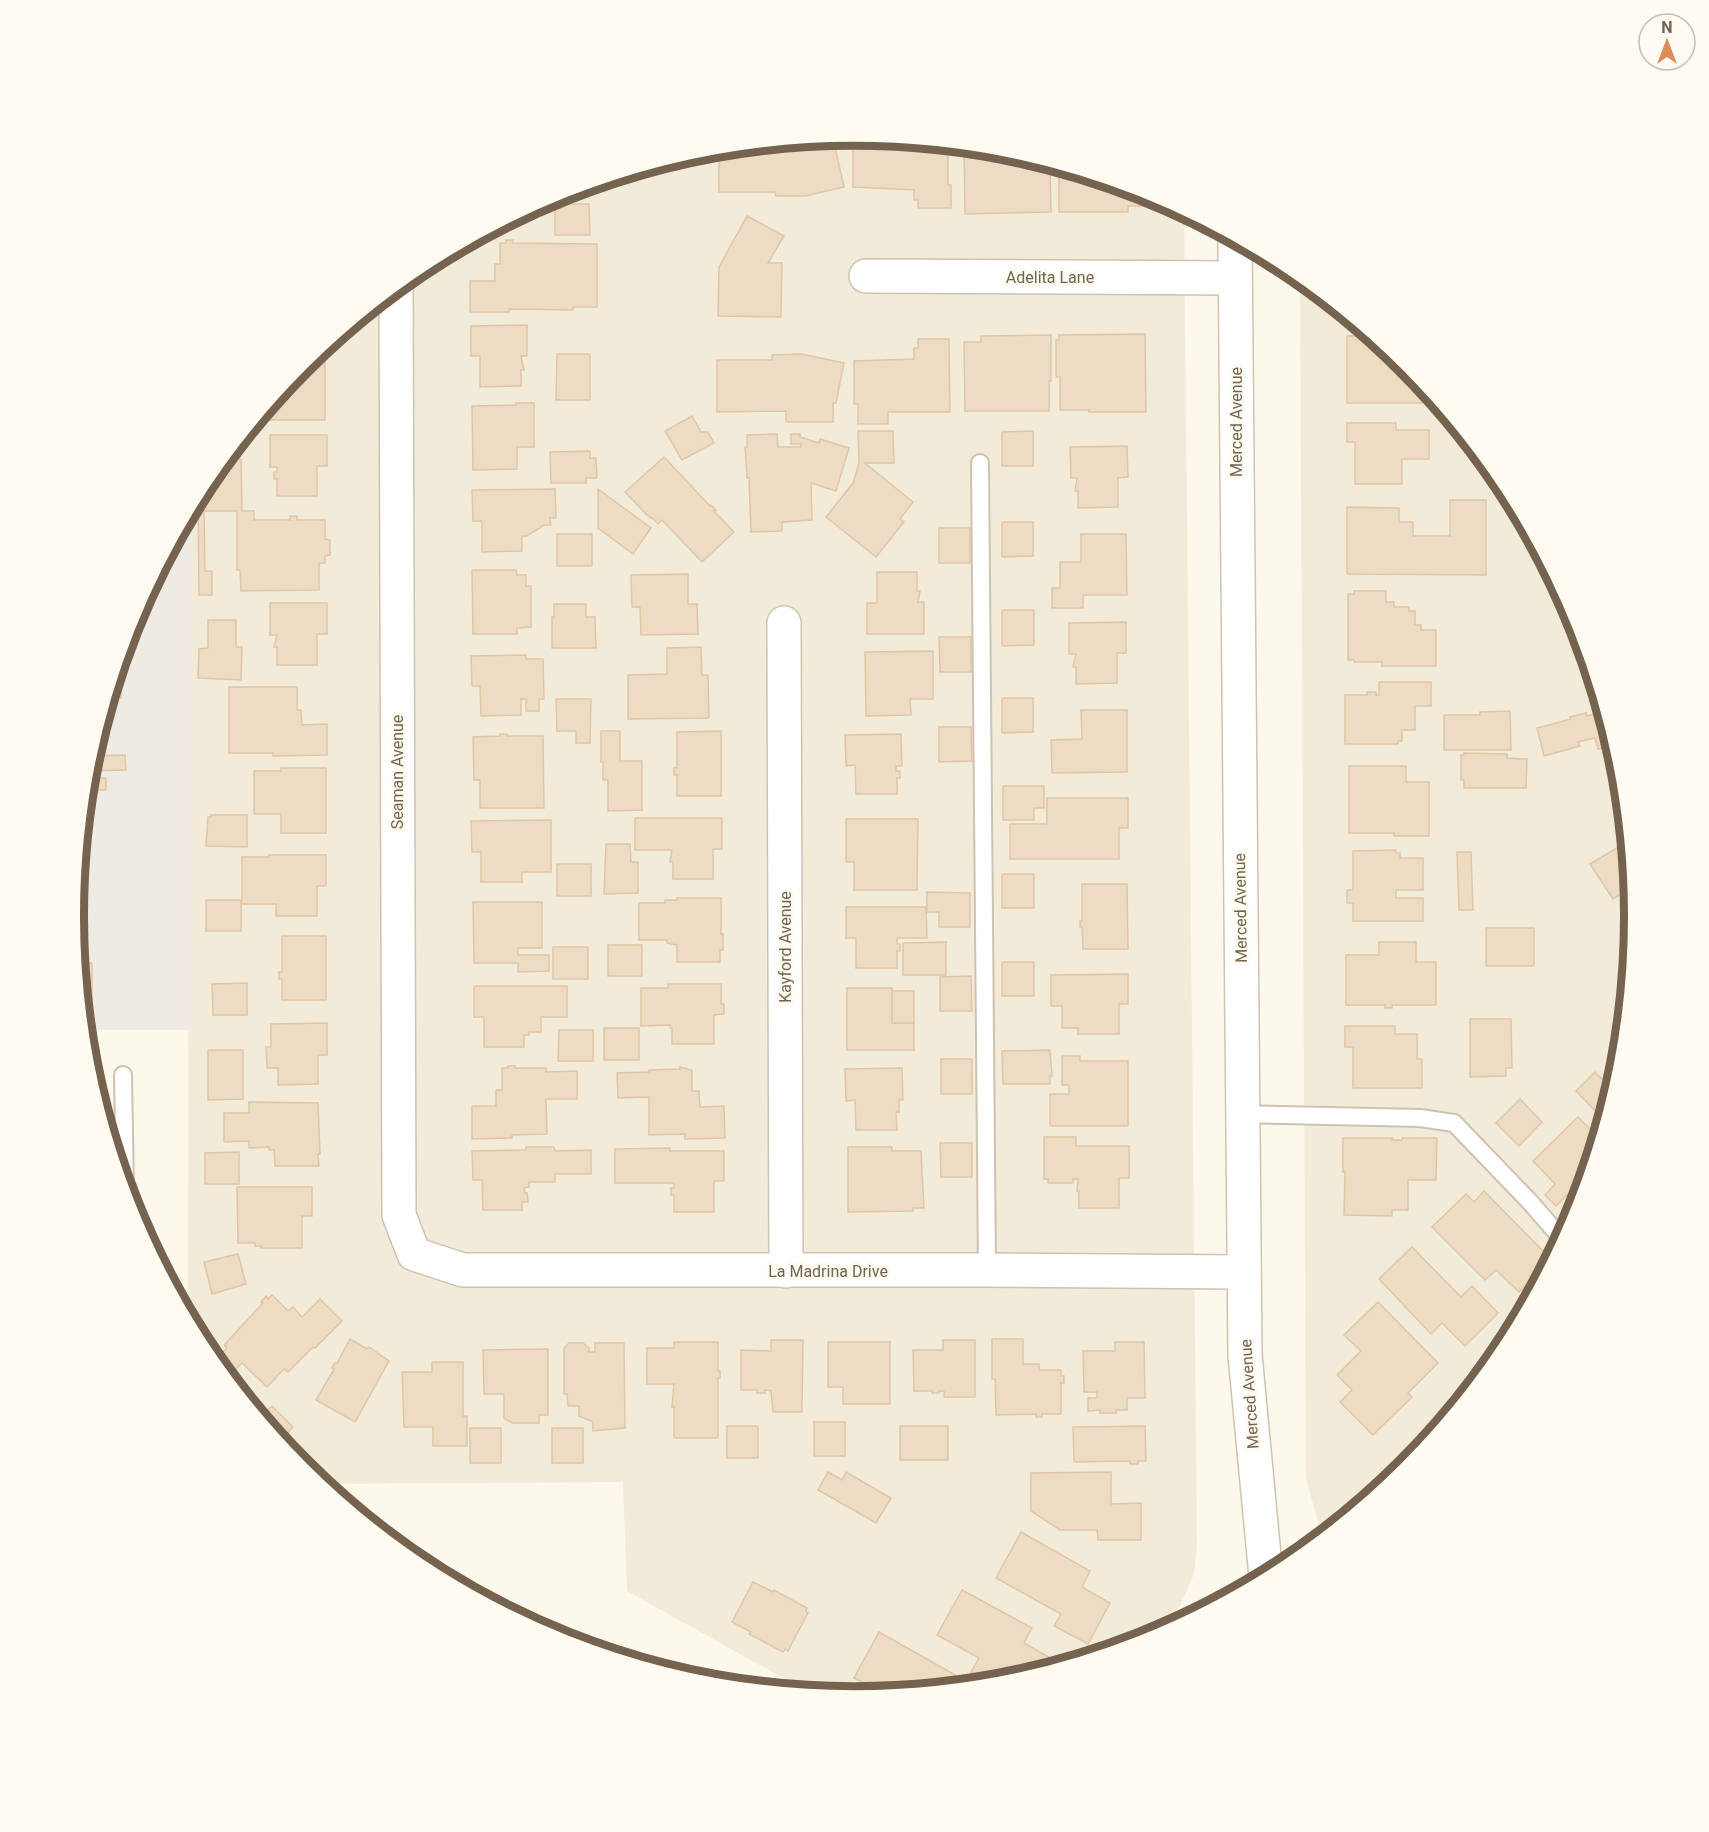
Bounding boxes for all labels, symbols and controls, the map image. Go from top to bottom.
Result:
north arrow [1637,12,1697,72]
text: N [1661,18,1673,37]
street label: Adelita Lane [1006,268,1094,287]
street label: Merced Avenue [1227,367,1246,477]
street label: Seaman Avenue [388,715,407,829]
street label: Merced Avenue [1230,853,1251,963]
street label: Kayford Avenue [776,891,795,1003]
street label: La Madrina Drive [768,1262,888,1281]
street label: Merced Avenue [1236,1338,1263,1449]

